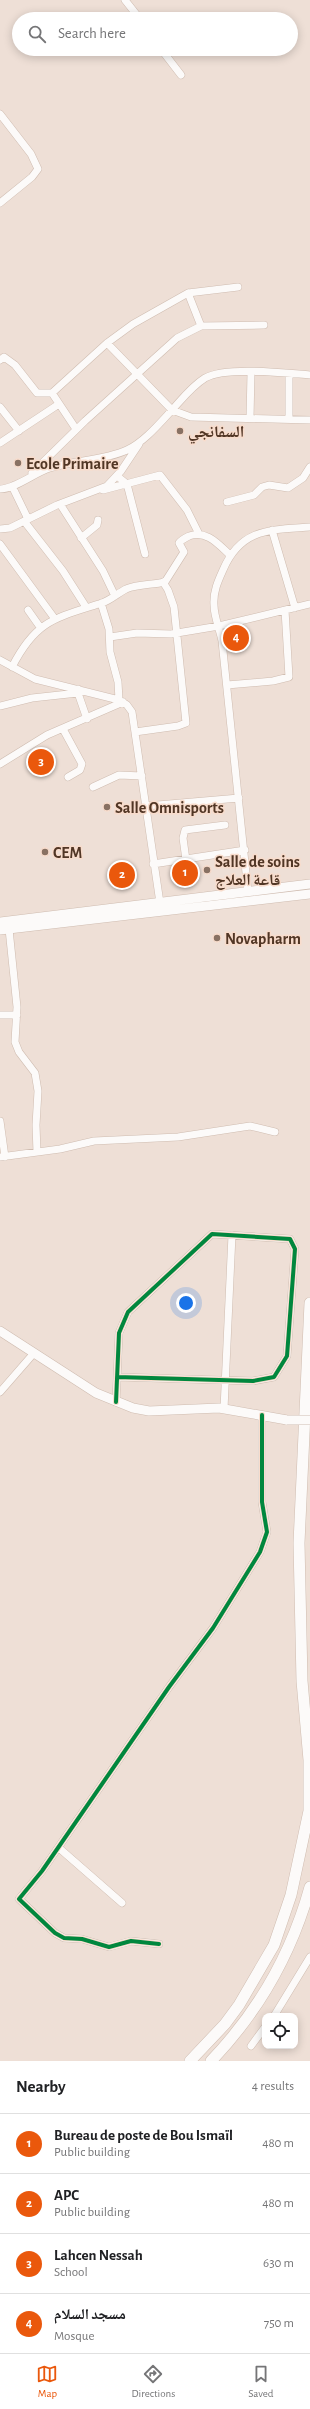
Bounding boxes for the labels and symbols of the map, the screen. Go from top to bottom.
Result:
place label: السفانجي [188,424,244,444]
marker: السفانجي [175,426,185,436]
place label: Ecole Primaire [26,456,119,472]
marker: Ecole Primaire [13,458,23,468]
pin: 4 [223,623,249,653]
pin: 3 [28,747,54,777]
place label: Salle Omnisports [115,800,224,816]
marker: Salle Omnisports [102,802,112,812]
place label: CEM [53,845,82,861]
marker: CEM [40,847,50,857]
place label: Salle de soins قاعة العلاج [215,854,300,890]
pin: 1 [172,858,198,888]
pin: 2 [109,860,135,890]
marker: Salle de soins قاعة العلاج [202,865,212,875]
place label: Novapharm [225,931,301,947]
marker: Novapharm [212,933,222,943]
your location [176,1293,196,1313]

